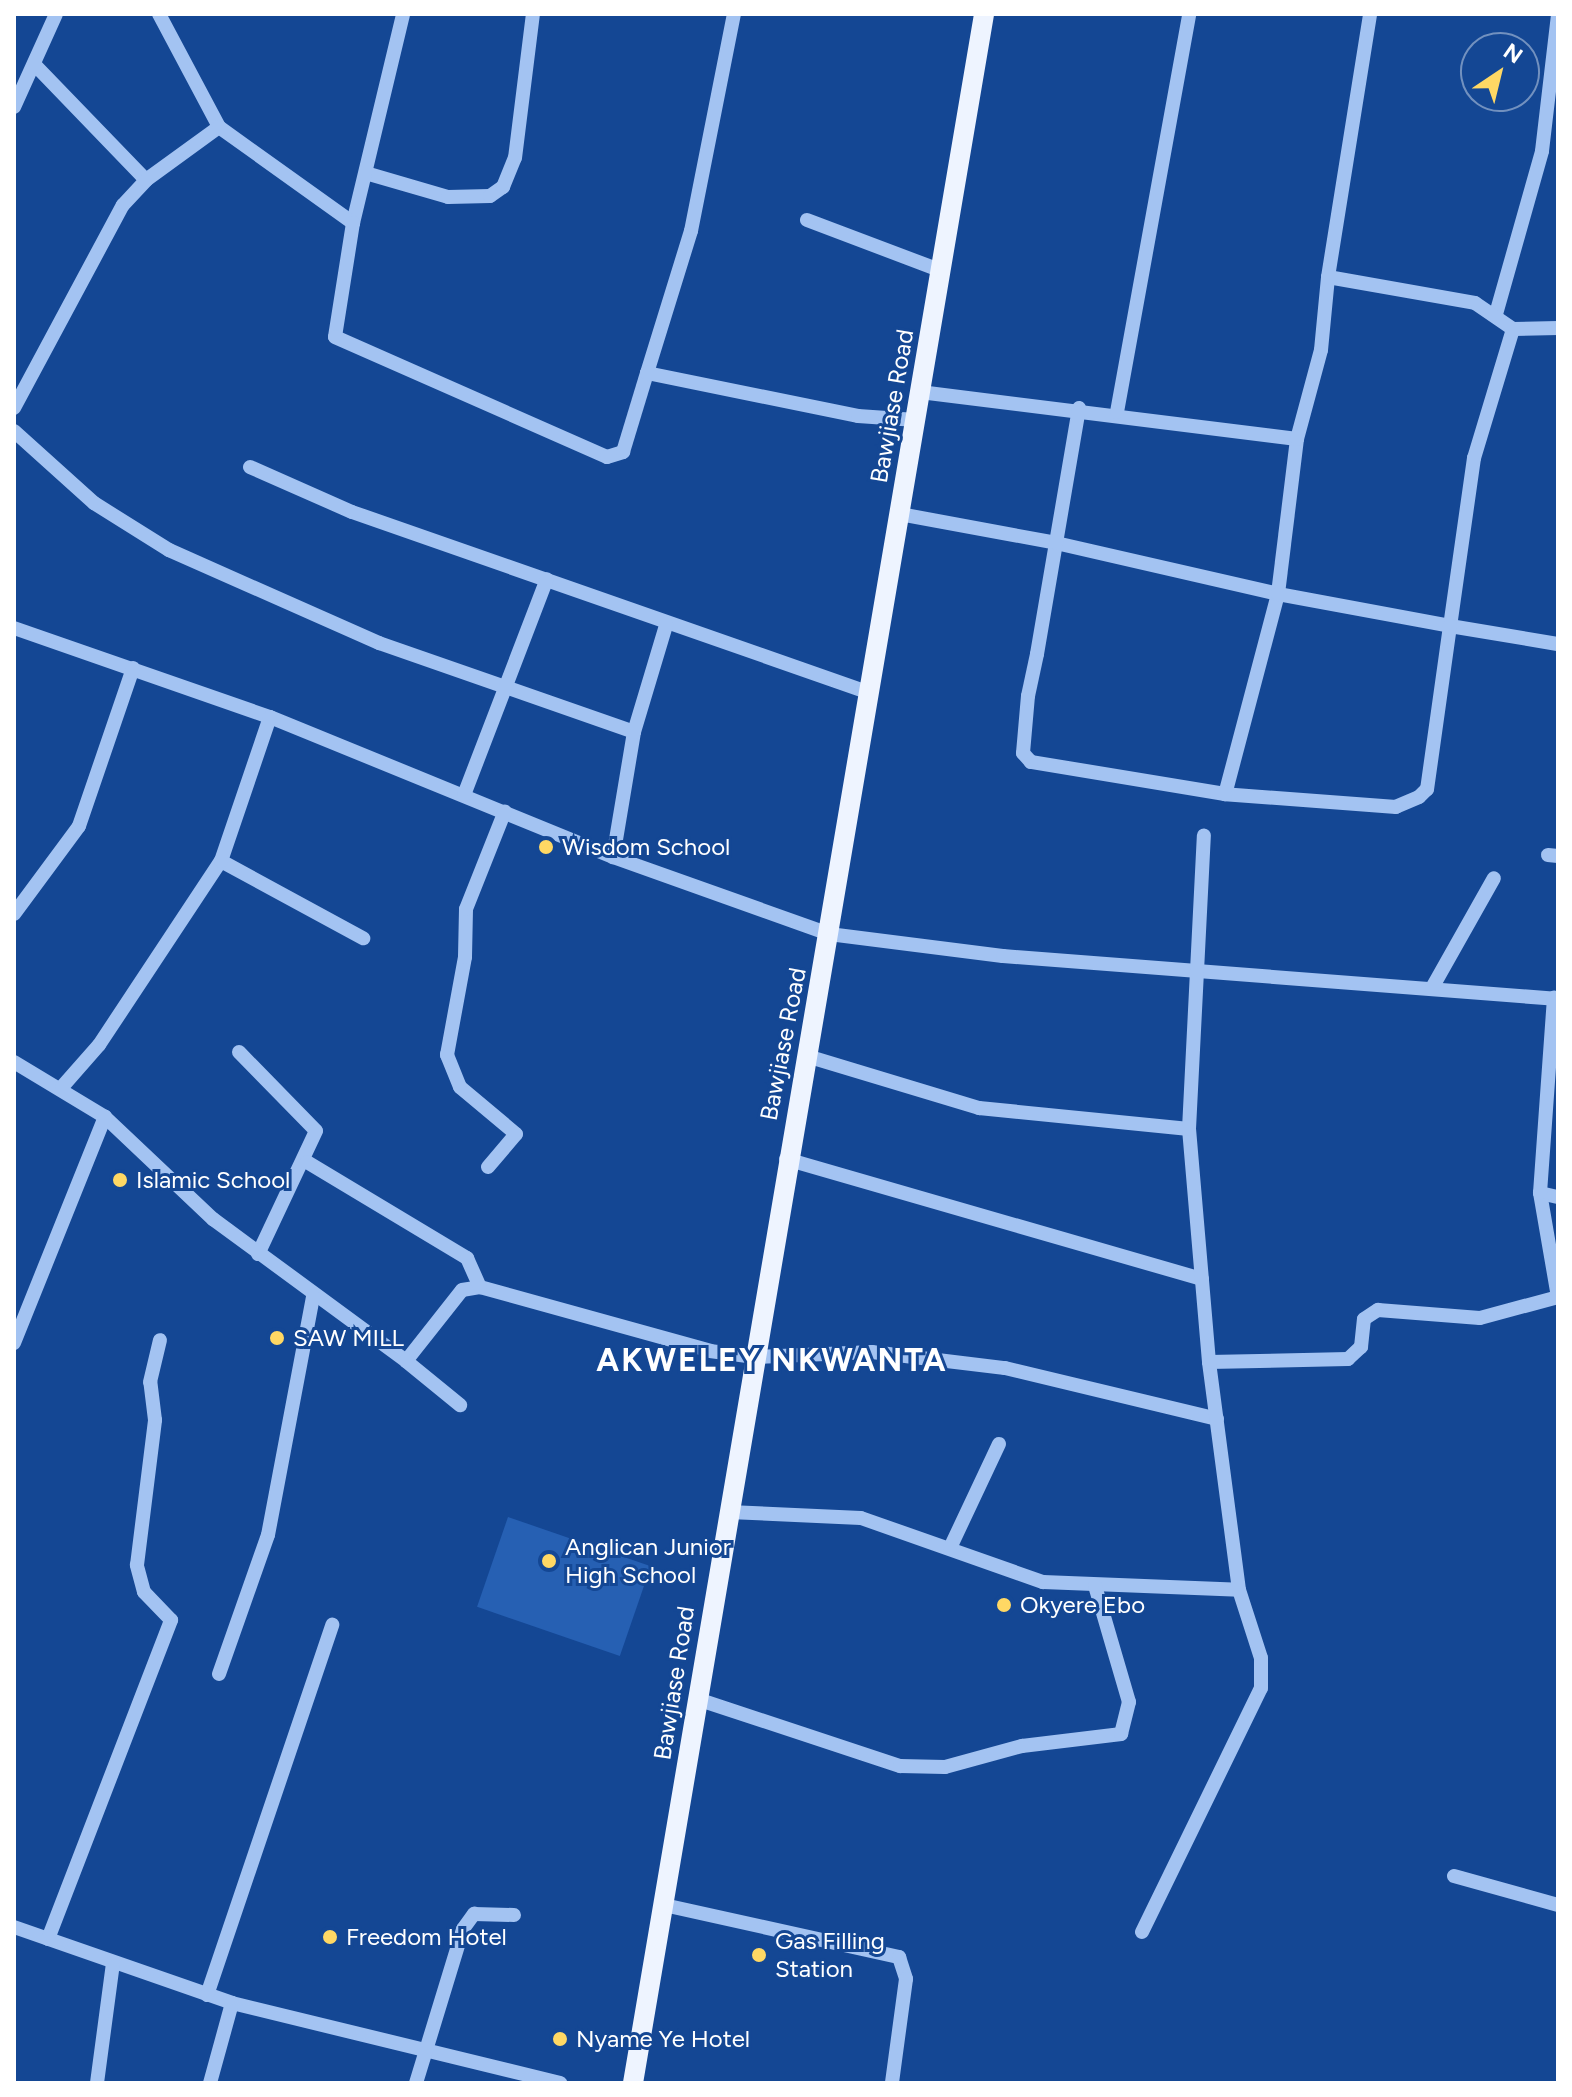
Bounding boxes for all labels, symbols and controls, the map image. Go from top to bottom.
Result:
north arrow [1460,32,1540,112]
text: N [1498,38,1528,70]
street label: Bawjiase Road [864,327,920,485]
place label: Wisdom School [562,833,730,861]
marker: Wisdom School [537,838,555,856]
street label: Bawjiase Road [754,965,812,1123]
place label: Islamic School [136,1166,290,1194]
marker: Islamic School [111,1171,129,1189]
place label: SAW MILL [293,1324,404,1352]
marker: SAW MILL [268,1329,286,1347]
district label: AKWELEY NKWANTA [596,1341,948,1379]
place label: Anglican Junior High School [565,1533,731,1589]
marker: Anglican Junior High School [540,1552,558,1570]
place label: Okyere Ebo [1020,1591,1145,1619]
marker: Okyere Ebo [995,1596,1013,1614]
street label: Bawjiase Road [648,1604,700,1762]
place label: Freedom Hotel [346,1923,507,1951]
place label: Gas Filling Station [775,1927,885,1983]
marker: Freedom Hotel [321,1928,339,1946]
marker: Gas Filling Station [750,1946,768,1964]
place label: Nyame Ye Hotel [576,2025,750,2053]
marker: Nyame Ye Hotel [551,2030,569,2048]

